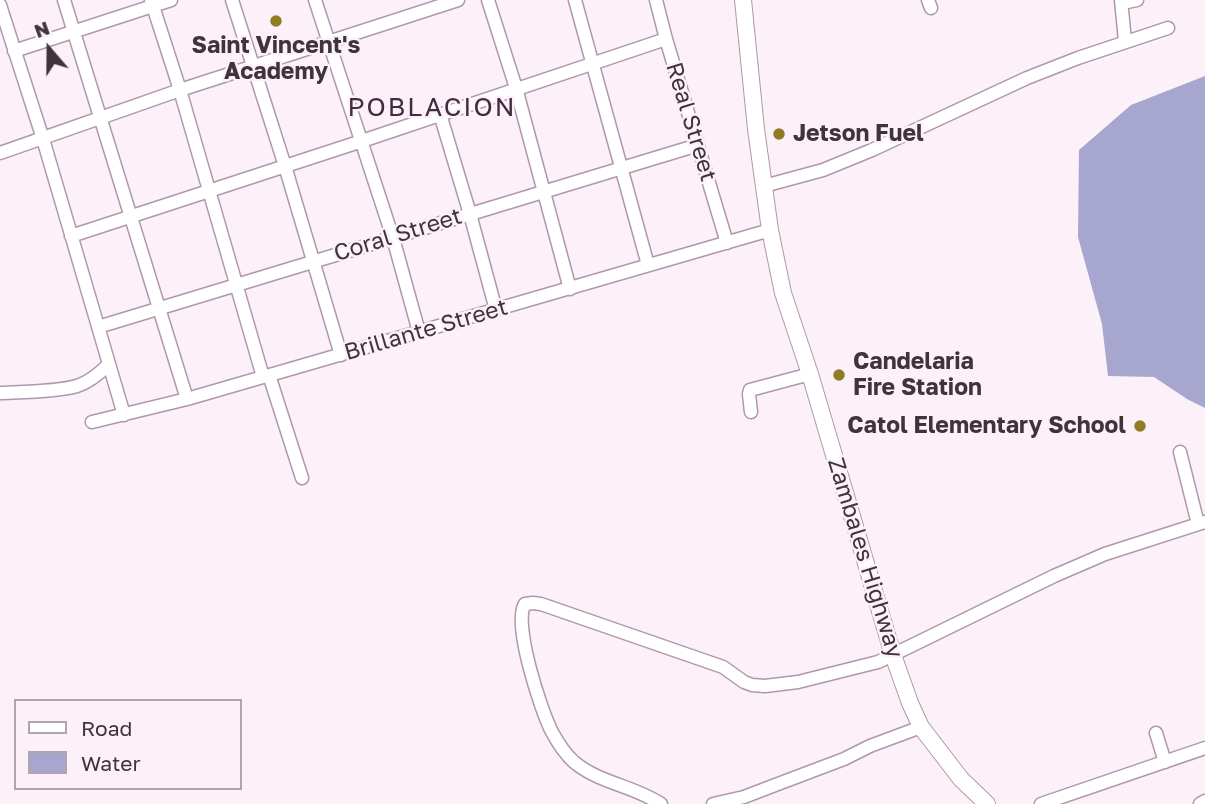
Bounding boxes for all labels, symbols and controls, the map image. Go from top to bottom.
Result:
marker: Saint Vincent's Academy [268,13,284,29]
north arrow [14,14,84,84]
text: N [31,16,52,42]
place label: Saint Vincent's Academy [192,32,360,86]
street label: Real Street [660,59,722,185]
district label: POBLACION [349,92,515,124]
place label: Jetson Fuel [793,120,924,148]
marker: Jetson Fuel [771,126,787,142]
street label: Coral Street [331,202,465,268]
street label: Brillante Street [341,294,511,366]
place label: Candelaria Fire Station [853,348,982,402]
marker: Candelaria Fire Station [831,367,847,383]
place label: Catol Elementary School [847,412,1126,440]
marker: Catol Elementary School [1132,418,1148,434]
street label: Zambales Highway [821,455,909,661]
legend [14,699,242,790]
text: Road [81,715,132,741]
text: Water [81,750,141,776]

